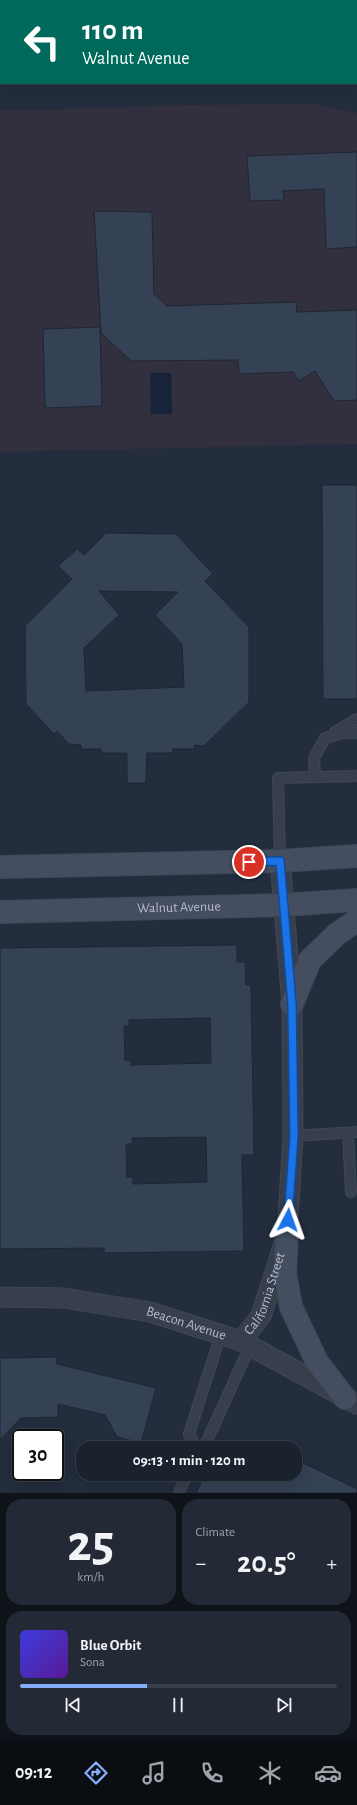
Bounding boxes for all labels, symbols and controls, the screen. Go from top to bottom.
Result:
icon: left [16,16,68,68]
text: 110 m [82,17,144,45]
text: Walnut Avenue [82,50,190,68]
pin [232,845,266,879]
icon: arrive [238,851,260,873]
street label: Walnut Avenue [137,900,221,916]
position arrow [267,1199,309,1241]
street label: California Street [242,1250,288,1338]
street label: Beacon Avenue [144,1304,228,1343]
speed limit sign: 30 [12,1429,64,1481]
text: 09:13 · 1 min · 120 m [133,1453,245,1468]
text: 25 [67,1518,114,1570]
text: Climate [196,1526,235,1539]
text: 20.5° [237,1548,295,1578]
text: − [196,1552,206,1574]
text: + [326,1552,337,1574]
text: km/h [77,1571,104,1584]
text: Blue Orbit [80,1638,141,1653]
text: Sona [80,1656,105,1669]
icon: previous [62,1694,84,1716]
icon: pause [167,1694,189,1716]
icon: next [273,1694,295,1716]
icon: directions [82,1759,110,1787]
icon: music [140,1759,168,1787]
icon: phone [198,1759,226,1787]
icon: climate [256,1759,284,1787]
icon: car [314,1759,342,1787]
text: 09:12 [15,1764,52,1782]

